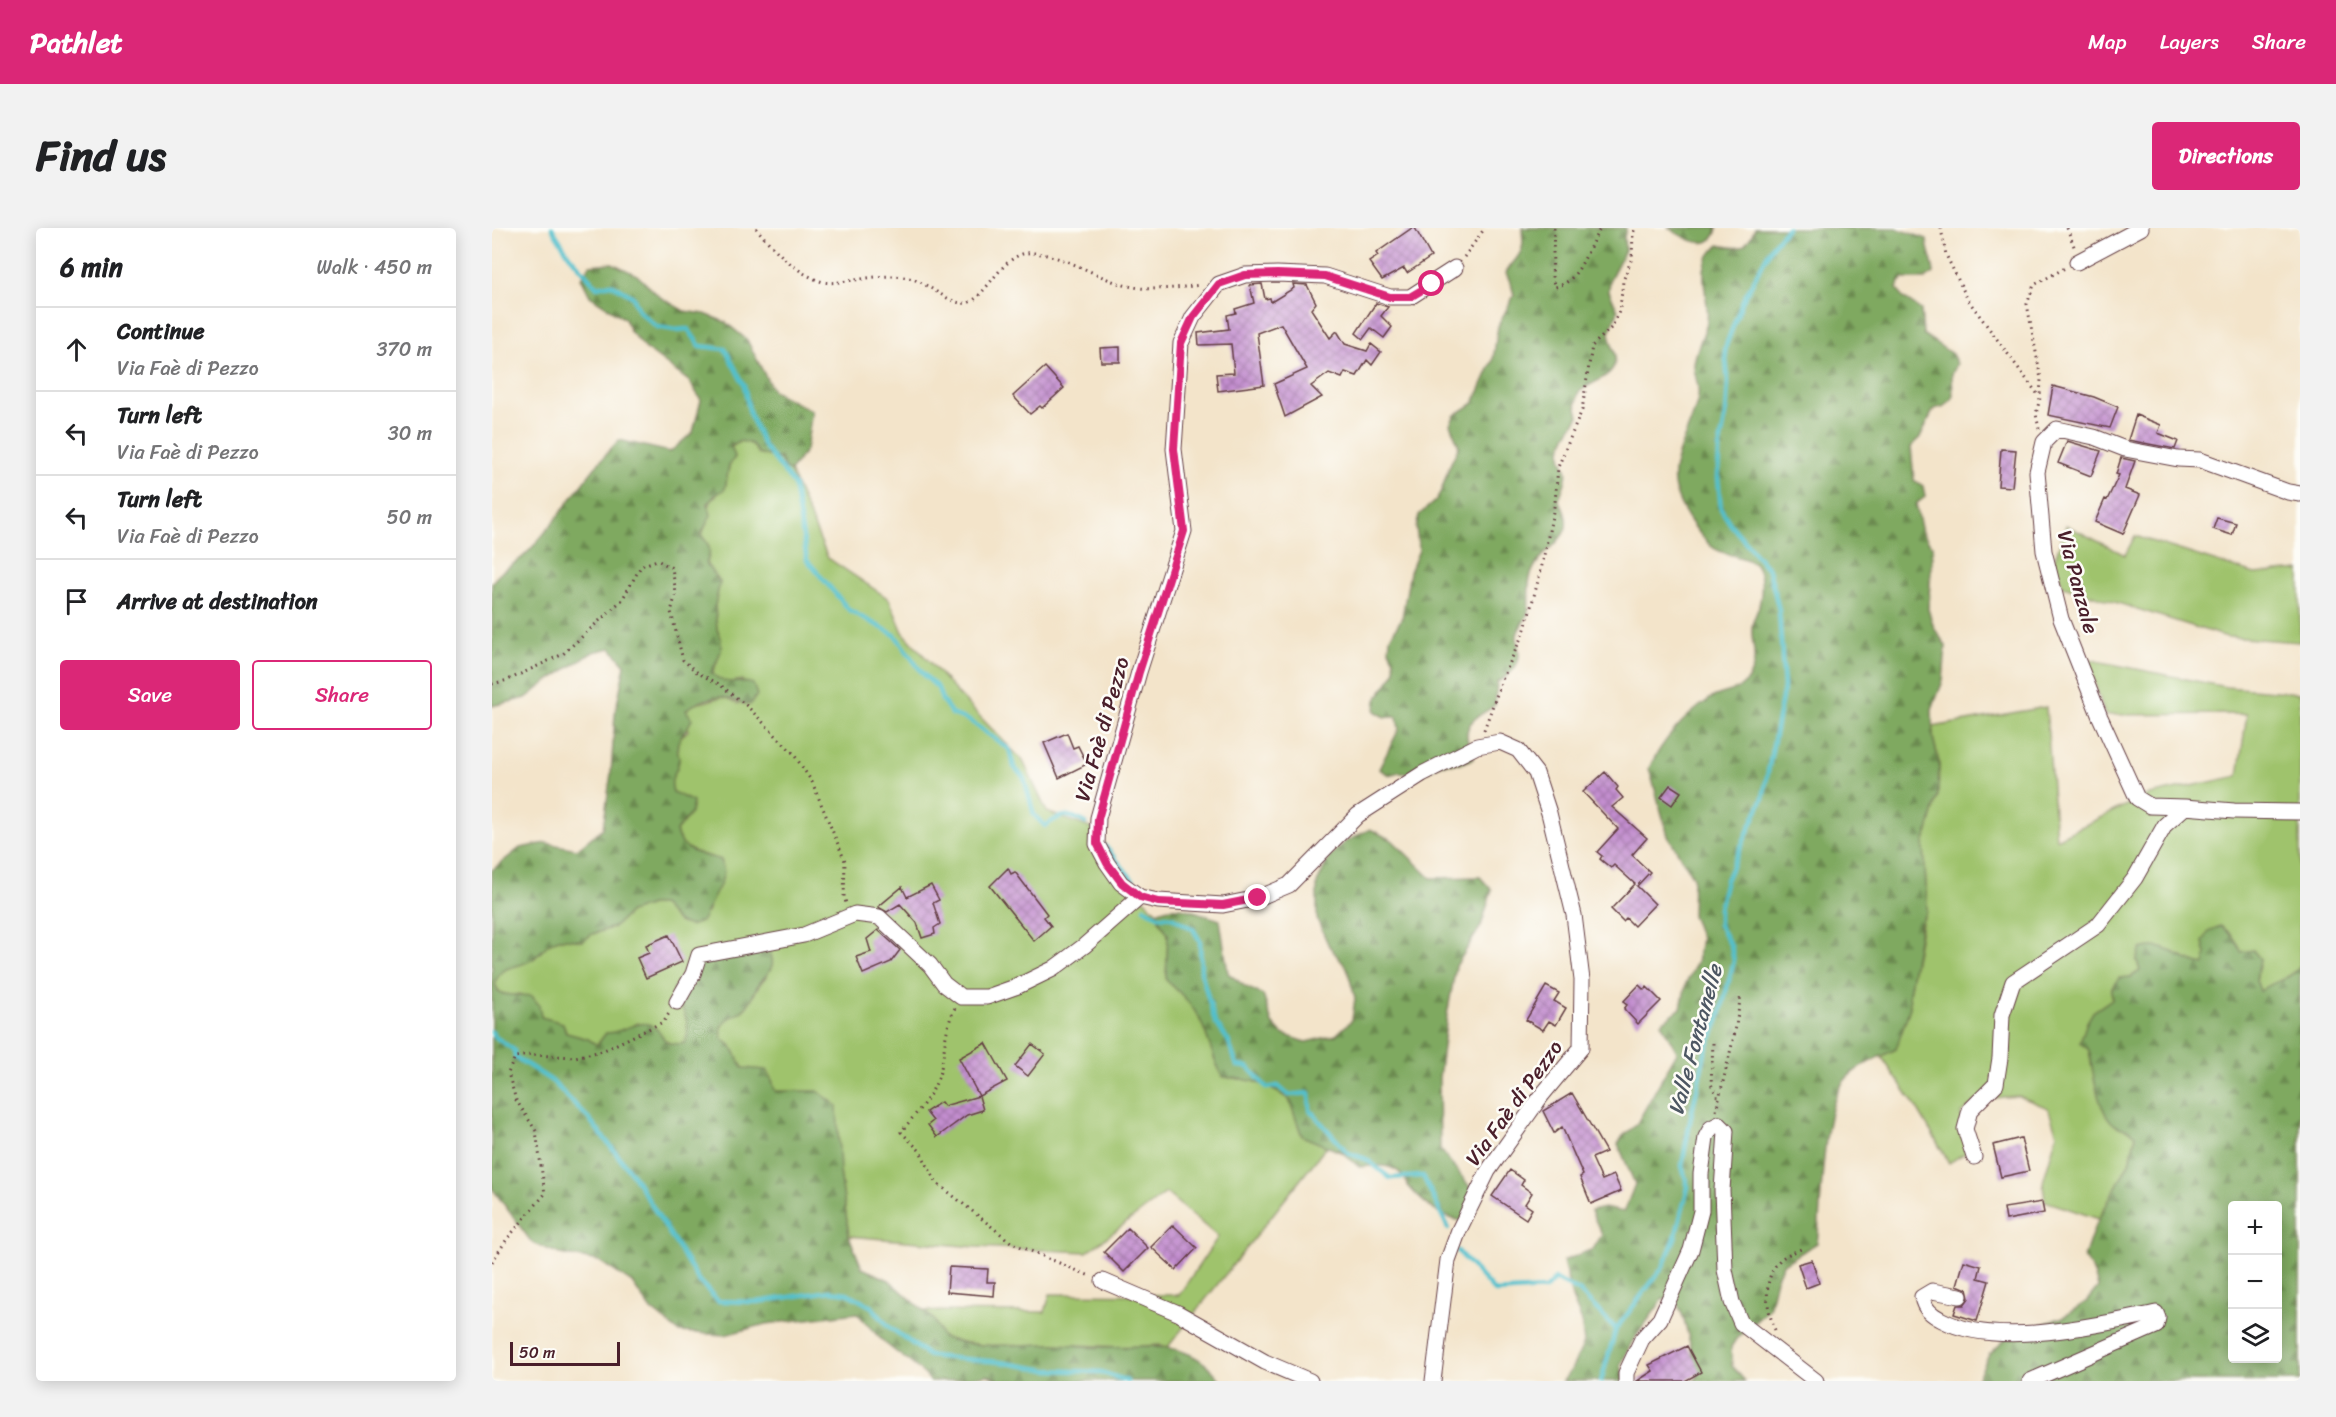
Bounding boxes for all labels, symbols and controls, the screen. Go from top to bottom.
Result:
text: Pathlet [30,18,123,67]
text: Map [2088,23,2127,61]
text: Layers [2160,23,2219,61]
text: Share [2252,23,2306,61]
text: Find us [36,119,166,193]
button: Directions [2152,122,2300,190]
text: 6 min [60,244,123,290]
text: Walk · 450 m [317,250,432,285]
route start [1418,270,1444,296]
text: Continue [117,312,205,351]
text: 370 m [376,332,432,367]
icon: ahead [60,333,93,366]
text: Via Faè di Pezzo [117,351,259,386]
text: Turn left [117,396,202,435]
text: 30 m [388,416,432,451]
icon: left [60,417,93,450]
text: Via Faè di Pezzo [117,435,259,470]
text: Turn left [117,480,202,519]
text: 50 m [387,500,432,535]
icon: left [60,501,93,534]
text: Via Faè di Pezzo [117,519,259,554]
street label: Via Panzale [2046,526,2110,638]
text: Arrive at destination [117,582,318,621]
icon: arrive [60,585,93,618]
street label: Via Faè di Pezzo [1063,652,1141,806]
button: Save [60,660,240,730]
button: Share [252,660,432,730]
route end [1244,884,1270,910]
water label: Valle Fontanelle [1656,958,1734,1119]
street label: Via Faè di Pezzo [1455,1032,1573,1174]
map controls [2228,1201,2282,1363]
button: + [2228,1201,2282,1255]
button: − [2228,1255,2282,1309]
button: layers [2228,1309,2282,1363]
text: 50 m [519,1338,555,1367]
scale bar [510,1339,620,1366]

